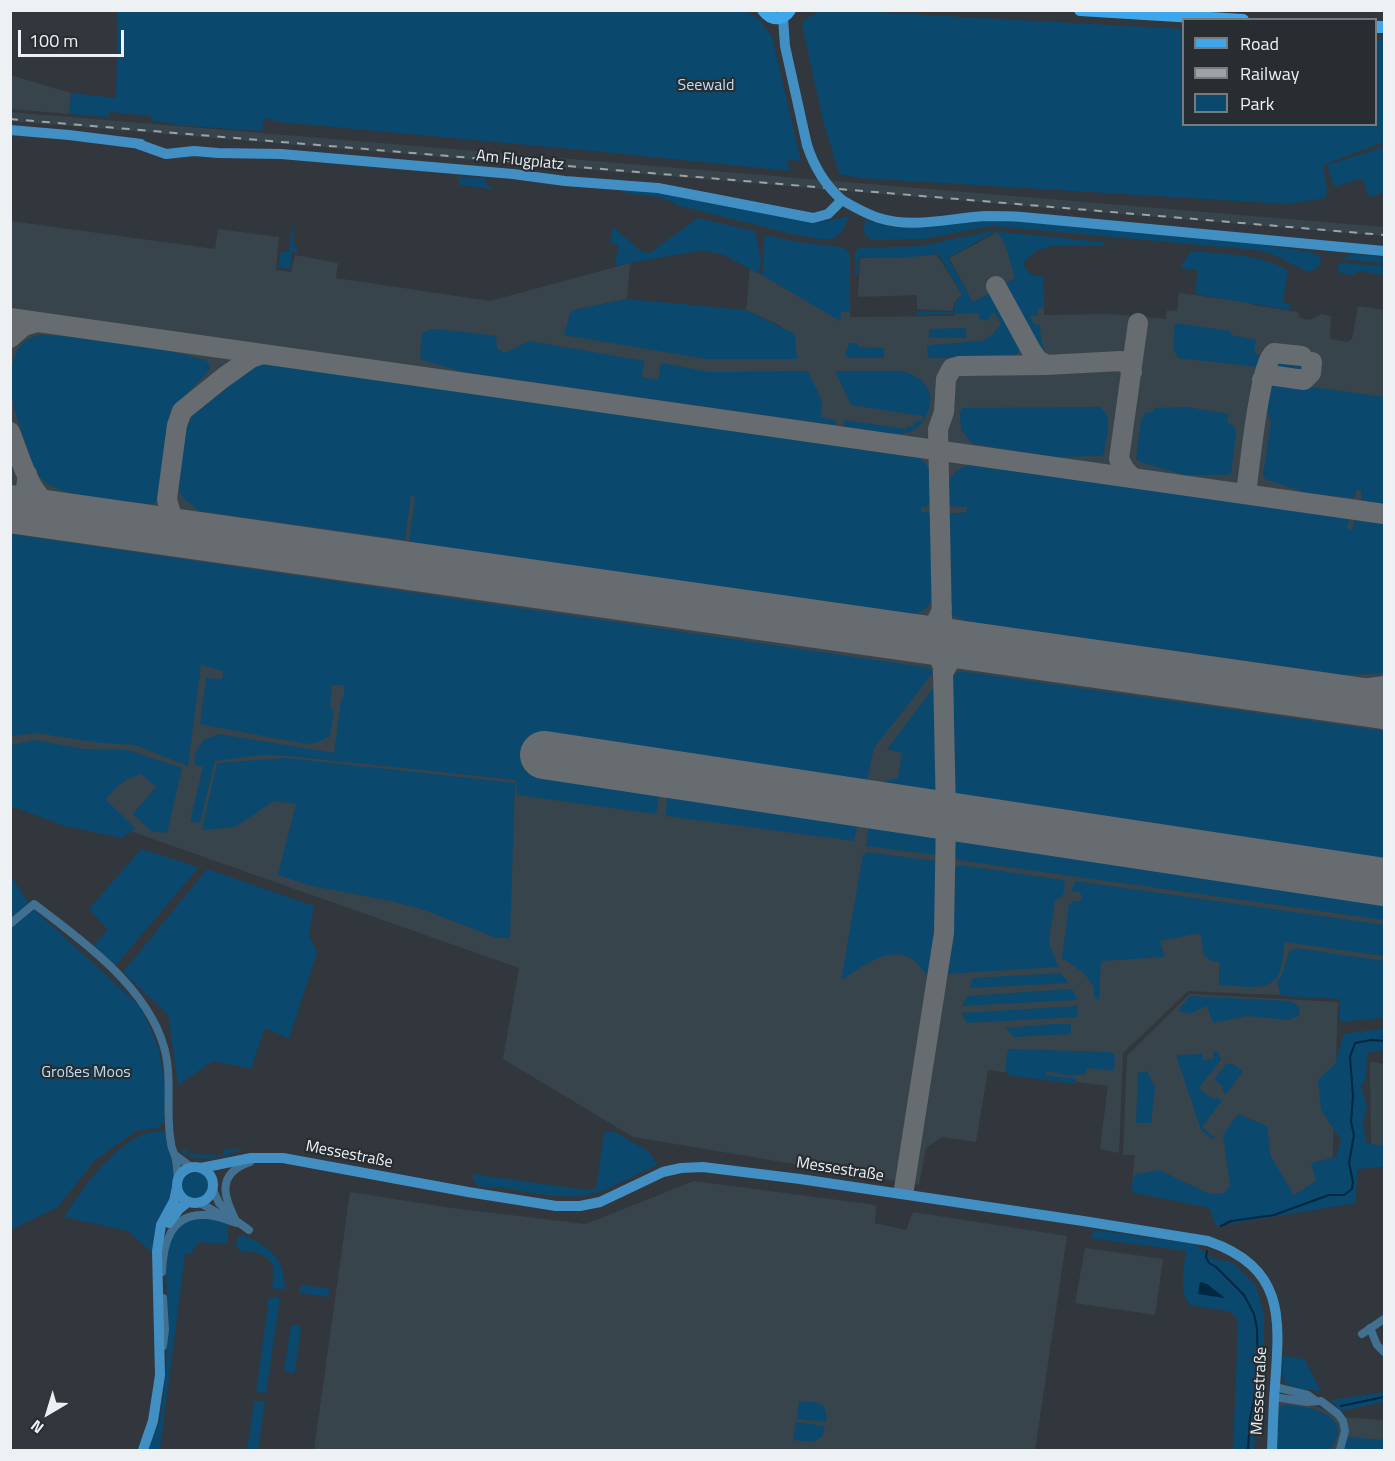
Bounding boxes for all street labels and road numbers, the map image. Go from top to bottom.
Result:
street label: Am Flugplatz [475,147,565,175]
street label: Messestraße [304,1137,394,1173]
street label: Messestraße [795,1154,885,1186]
street label: Messestraße [1248,1346,1272,1436]

